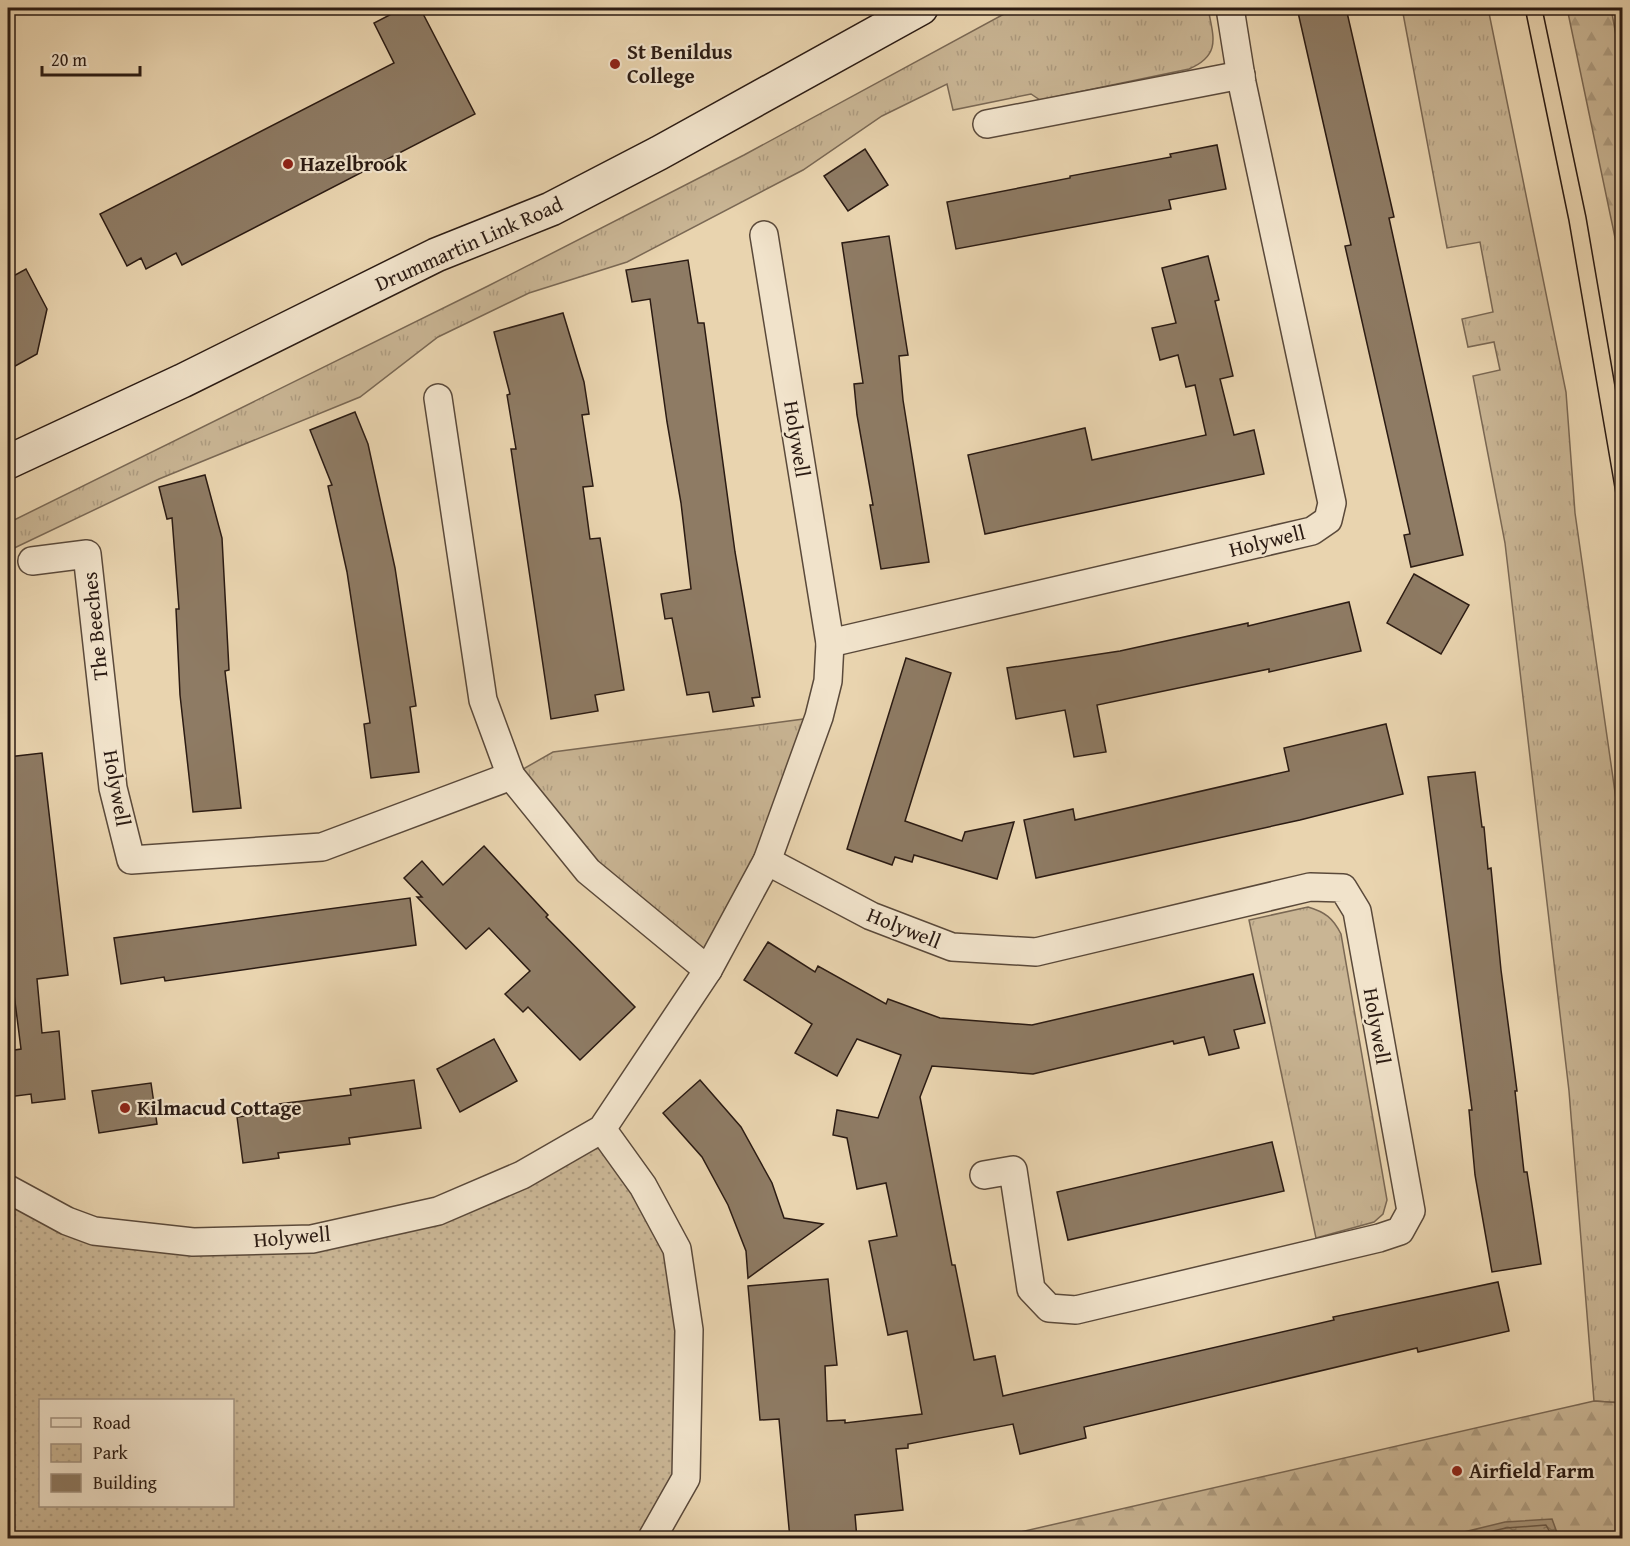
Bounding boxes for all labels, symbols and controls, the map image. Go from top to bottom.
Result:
place label: St Benildus College [627,36,732,91]
scale bar [42,39,140,77]
text: 20 m [51,46,87,73]
marker: St Benildus College [608,57,622,71]
place label: Hazelbrook [300,148,408,179]
marker: Hazelbrook [281,157,295,171]
street label: Drummartin Link Road [370,188,568,299]
street label: Holywell [776,398,819,480]
street label: Holywell [1226,516,1308,565]
street label: The Beeches [73,570,116,682]
street label: Holywell [96,747,139,829]
street label: Holywell [863,899,946,956]
street label: Holywell [1356,985,1399,1067]
place label: Kilmacud Cottage [137,1092,302,1123]
marker: Kilmacud Cottage [118,1101,132,1115]
street label: Holywell [252,1218,332,1255]
legend [39,1399,234,1507]
text: Road [93,1409,131,1436]
text: Park [93,1439,129,1466]
place label: Airfield Farm [1469,1455,1594,1486]
marker: Airfield Farm [1450,1464,1464,1478]
text: Building [93,1469,157,1496]

